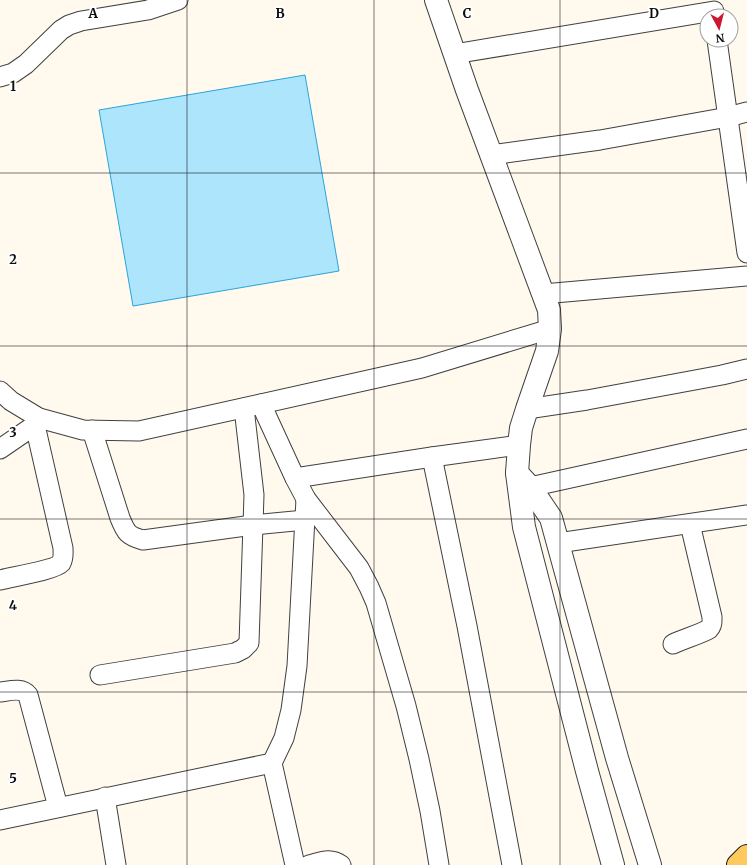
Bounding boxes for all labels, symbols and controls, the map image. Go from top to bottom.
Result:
text: A [87,5,98,22]
text: B [275,5,285,22]
text: C [463,5,472,22]
text: D [649,5,659,22]
north arrow [699,8,739,48]
text: N [715,30,725,45]
text: 1 [10,78,16,95]
text: 2 [9,251,17,268]
text: 3 [9,424,17,441]
text: 4 [9,597,18,614]
text: 5 [9,770,17,787]

